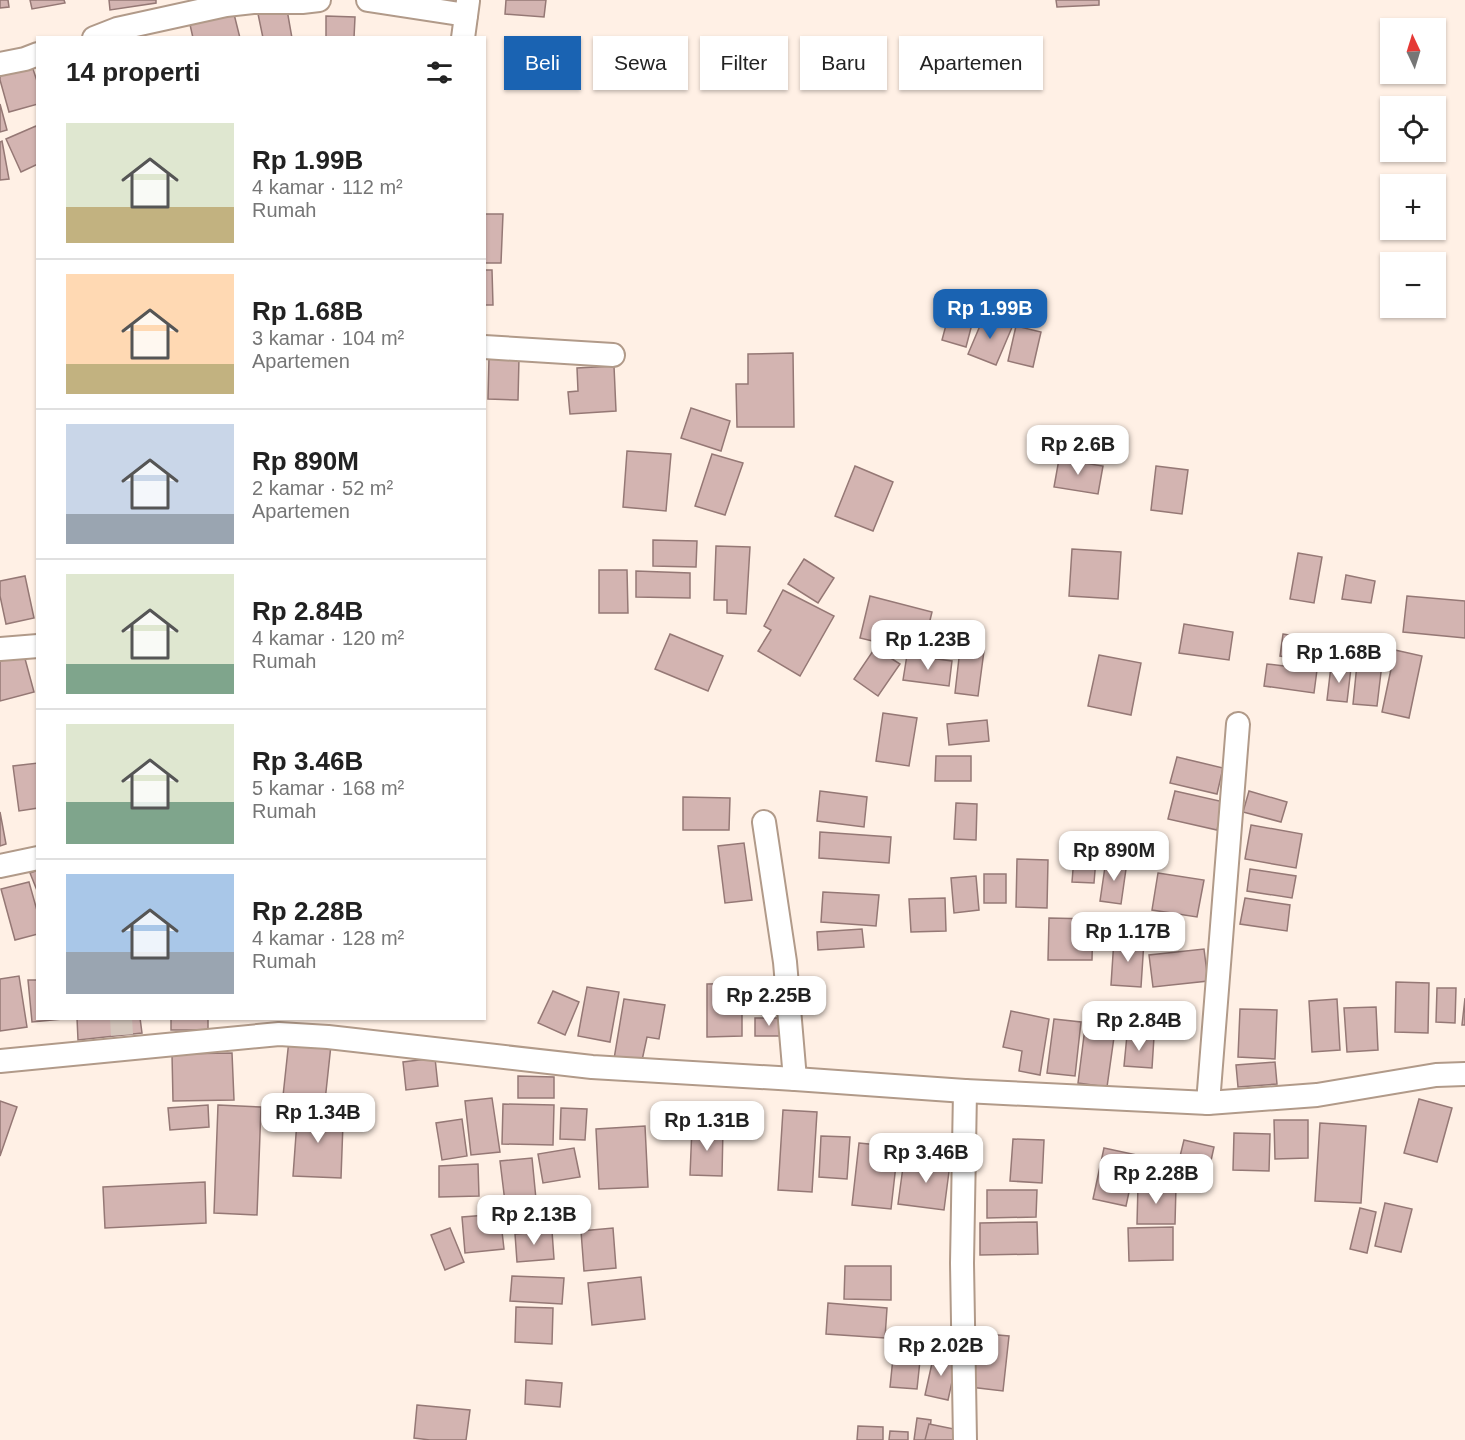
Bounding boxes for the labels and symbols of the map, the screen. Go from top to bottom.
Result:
north arrow [1380,18,1446,84]
pin: Rp 1.99B [928,289,1052,340]
pin: Rp 2.6B [1023,425,1133,476]
pin: Rp 1.23B [866,620,990,671]
pin: Rp 1.68B [1277,633,1401,684]
pin: Rp 890M [1059,831,1169,882]
pin: Rp 1.17B [1066,912,1190,963]
pin: Rp 2.25B [707,976,831,1027]
pin: Rp 2.84B [1077,1001,1201,1052]
pin: Rp 1.34B [256,1093,380,1144]
pin: Rp 1.31B [645,1101,769,1152]
pin: Rp 3.46B [864,1133,988,1184]
pin: Rp 2.28B [1094,1154,1218,1205]
pin: Rp 2.13B [472,1195,596,1246]
pin: Rp 2.02B [879,1326,1003,1377]

